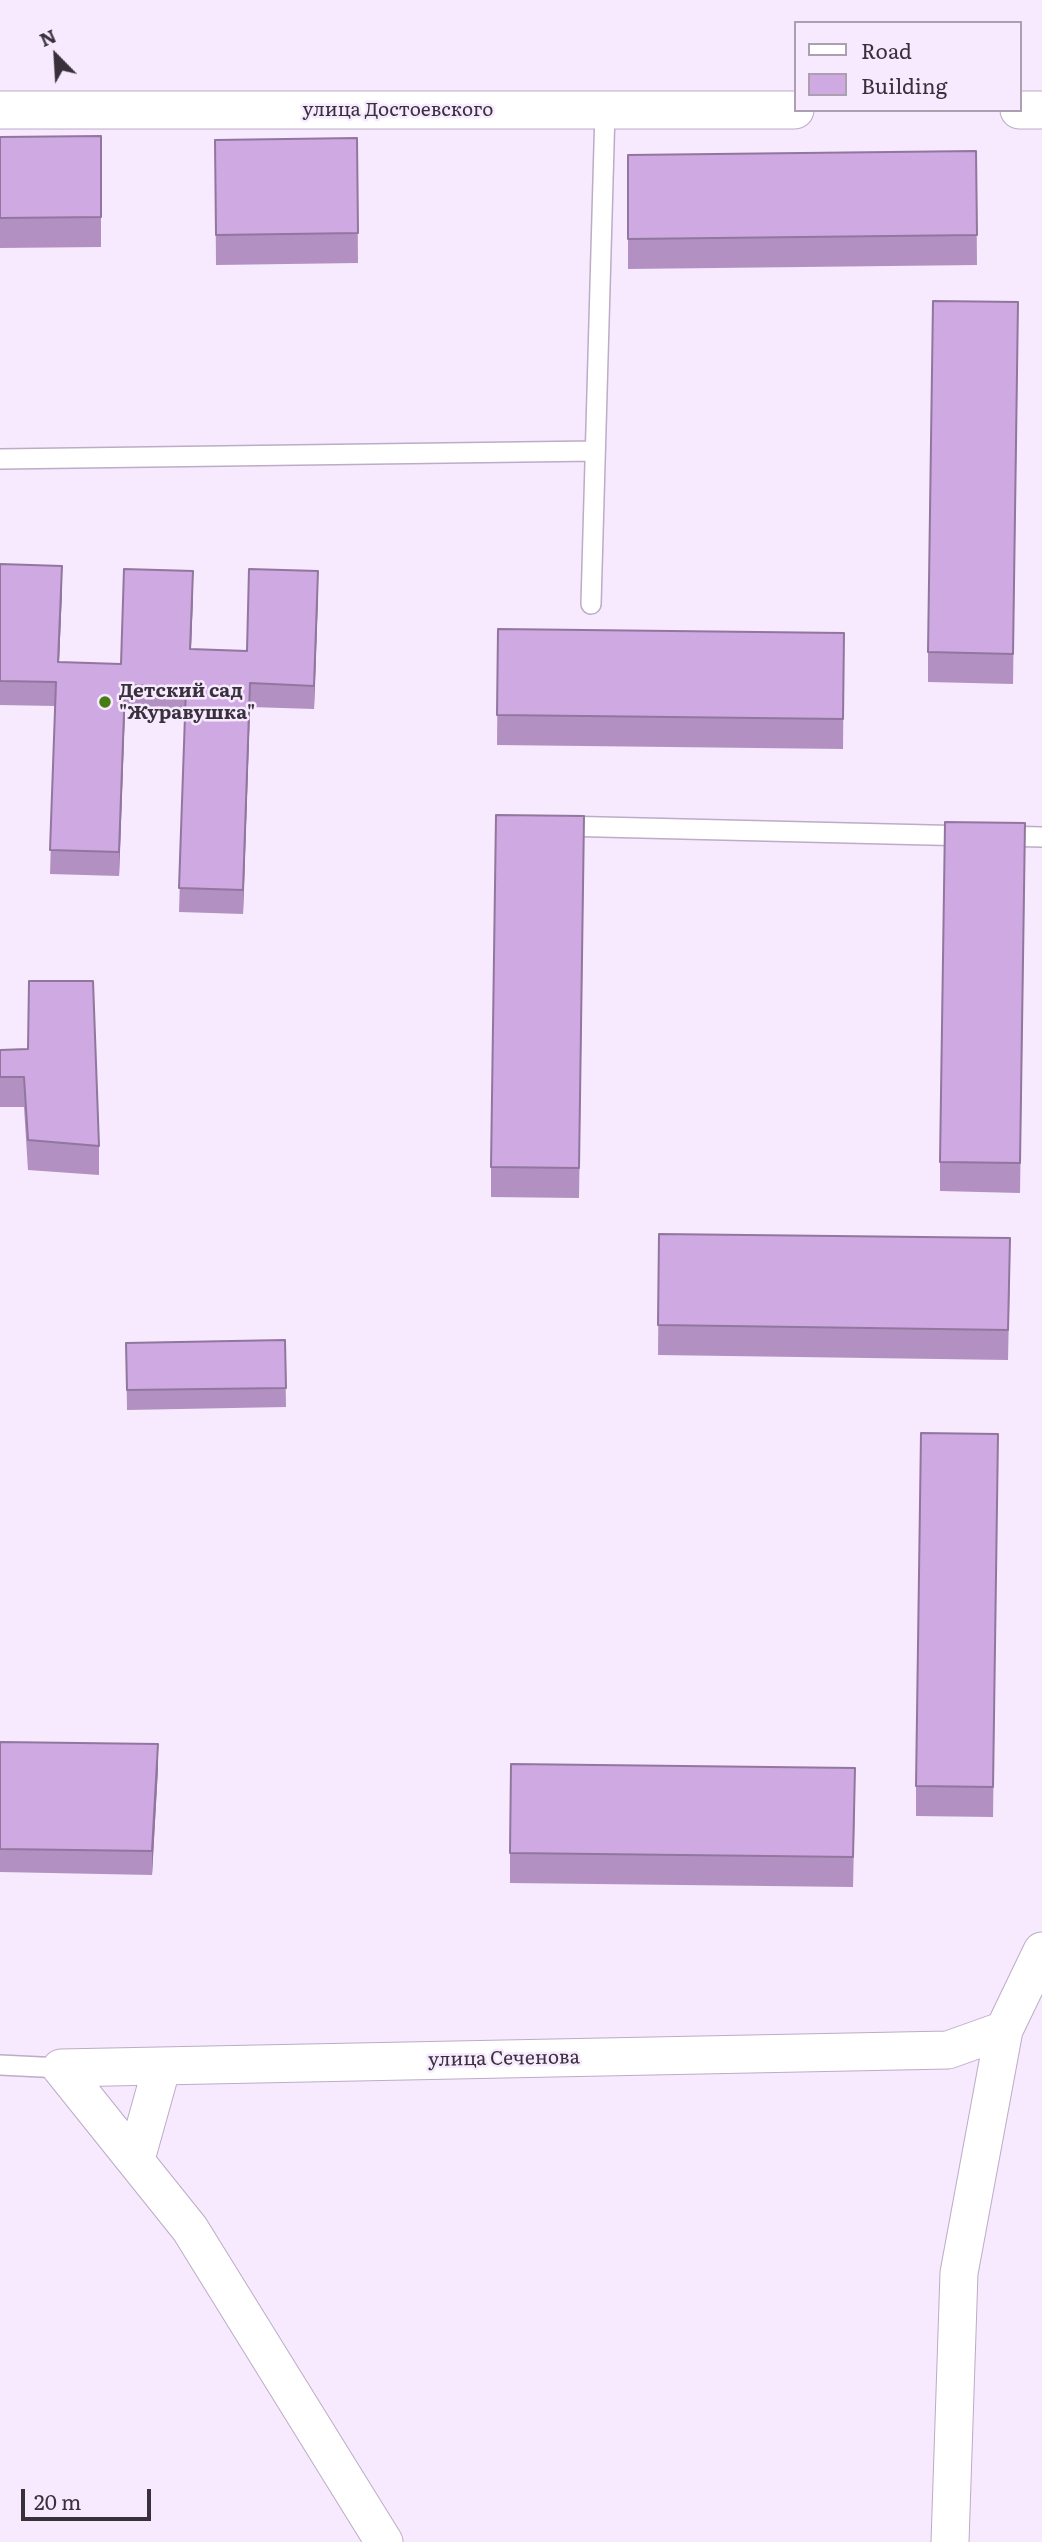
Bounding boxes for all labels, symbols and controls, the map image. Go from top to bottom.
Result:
north arrow [21,21,91,91]
text: N [34,21,60,53]
legend [794,21,1021,112]
text: Road [861,34,912,65]
text: Building [861,69,947,100]
street label: улица Достоевского [303,99,493,121]
place label: Детский сад "Журавушка" [119,680,255,724]
marker: Детский сад "Журавушка" [97,694,113,710]
street label: улица Сеченова [428,2046,580,2072]
scale bar [24,2476,154,2520]
text: 20 m [34,2485,81,2516]

